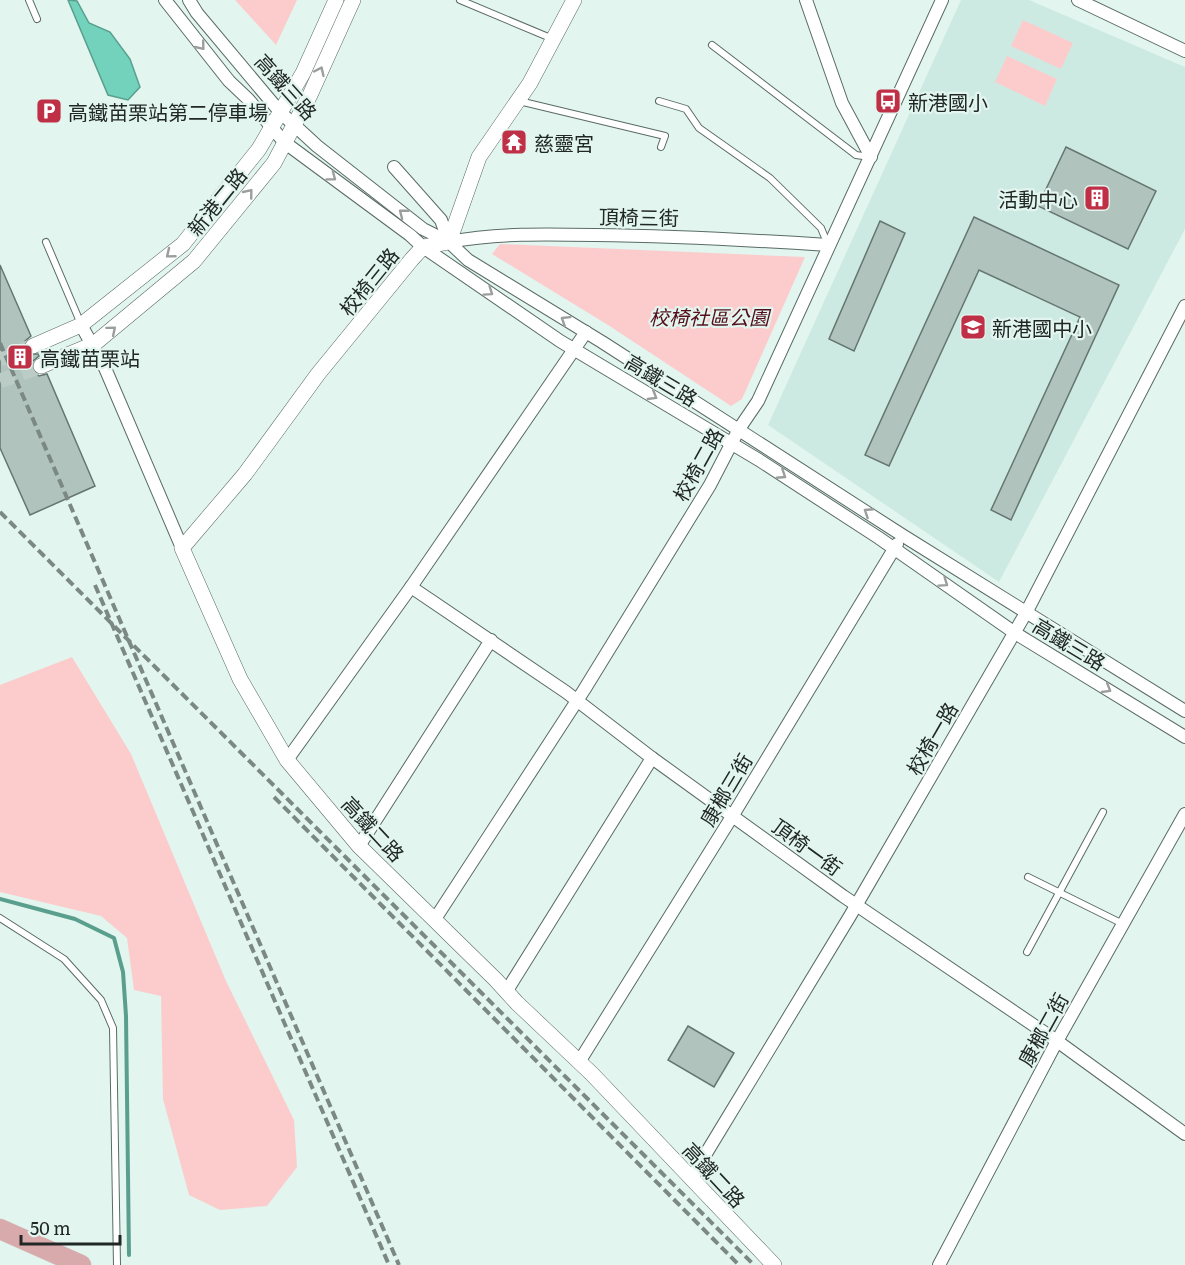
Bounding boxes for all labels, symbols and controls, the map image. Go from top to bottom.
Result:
one-way arrow [194,39,205,50]
street label: 高鐵三路 [249,46,325,126]
one-way arrow [313,67,325,78]
bus stop icon: 新港國小 [873,86,903,116]
place label: 新港國小 [908,86,988,116]
parking icon: 高鐵苗栗站第二停車場 [34,96,64,126]
place label: 高鐵苗栗站第二停車場 [68,96,268,126]
temple icon: 慈靈宮 [499,127,529,157]
place label: 慈靈宮 [534,127,594,157]
street label: 新港二路 [179,160,253,242]
one-way arrow [325,169,336,180]
place label: 活動中心 [998,183,1078,213]
building icon: 活動中心 [1082,183,1112,213]
one-way arrow [241,189,252,200]
street label: 頂椅三街 [599,200,679,232]
one-way arrow [399,209,410,220]
street label: 校椅三路 [331,240,405,322]
one-way arrow [166,247,177,258]
one-way arrow [482,285,493,296]
park label: 校椅社區公園 [649,301,772,331]
school or university icon: 新港國中小 [958,312,988,342]
place label: 新港國中小 [992,312,1092,342]
one-way arrow [561,315,571,327]
one-way arrow [105,327,116,338]
building icon: 高鐵苗栗站 [5,342,35,372]
place label: 高鐵苗栗站 [40,342,140,372]
street label: 高鐵三路 [620,346,704,412]
one-way arrow [647,389,657,401]
street label: 校椅二路 [664,422,730,506]
one-way arrow [775,468,786,479]
one-way arrow [864,508,874,520]
one-way arrow [937,576,948,587]
street label: 高鐵三路 [1028,610,1112,676]
one-way arrow [1101,682,1111,694]
street label: 校椅一路 [898,696,964,780]
street label: 康榔三街 [692,747,758,831]
street label: 高鐵二路 [336,789,412,867]
street label: 頂椅一街 [767,810,849,882]
street label: 康榔二街 [1009,987,1075,1071]
street label: 高鐵二路 [677,1135,753,1213]
scale bar [21,1208,120,1246]
text: 50 m [30,1214,71,1241]

